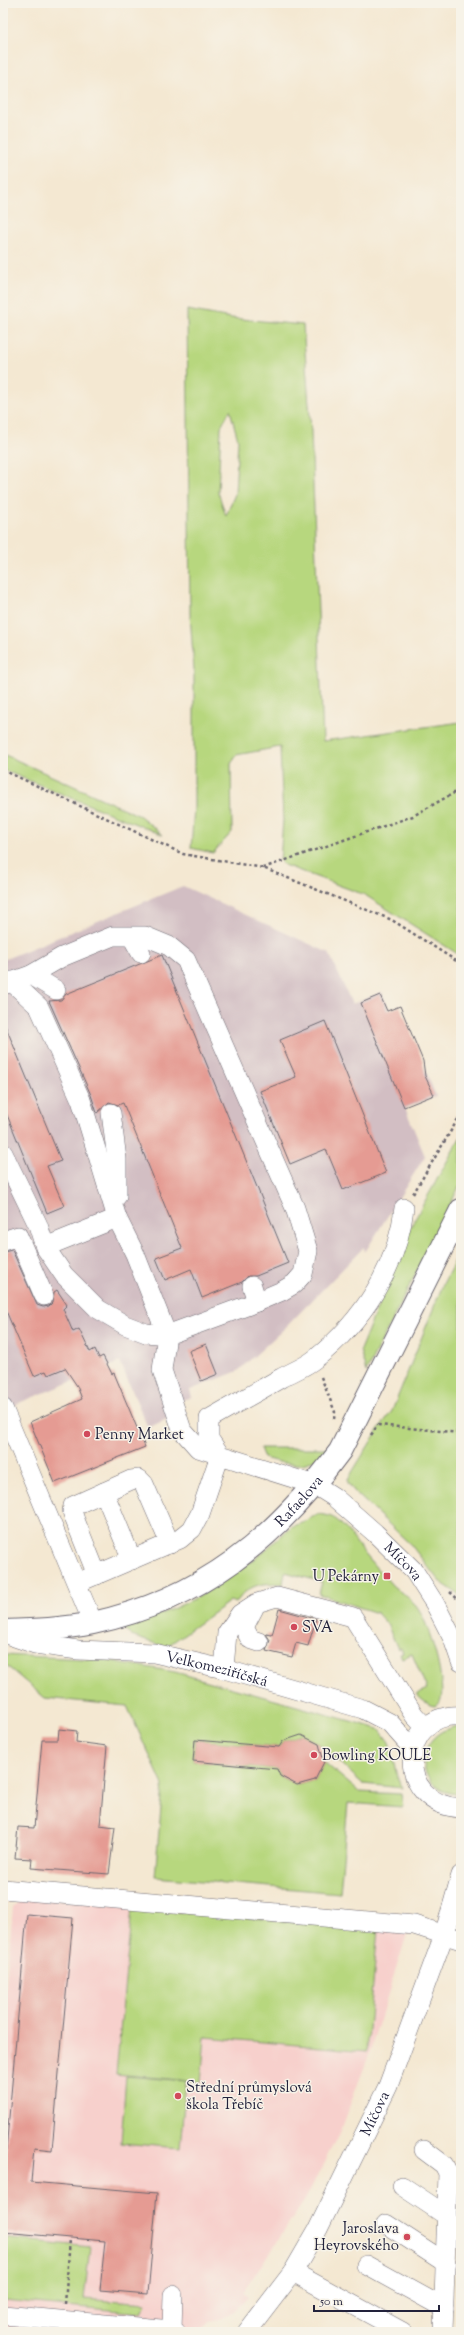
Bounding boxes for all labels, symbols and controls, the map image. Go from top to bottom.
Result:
place label: Penny Market [95,1425,184,1446]
marker: Penny Market [82,1429,92,1439]
street label: Rafaelova [271,1472,329,1533]
street label: Míčova [378,1538,427,1585]
place label: U Pekárny [312,1567,380,1588]
marker: U Pekárny [382,1571,392,1581]
place label: SVA [302,1618,333,1639]
marker: SVA [289,1622,299,1632]
street label: Velkomeziříčská [163,1647,270,1693]
place label: Bowling KOULE [322,1746,431,1767]
marker: Bowling KOULE [309,1750,319,1760]
place label: Střední průmyslová škola Třebíč [186,2078,312,2116]
street label: Míčova [356,2088,396,2140]
marker: Střední průmyslová škola Třebíč [173,2091,183,2101]
place label: Jaroslava Heyrovského [314,2219,399,2257]
marker: Jaroslava Heyrovského [402,2232,412,2242]
scale bar [314,2287,439,2313]
text: 50 m [319,2293,343,2311]

